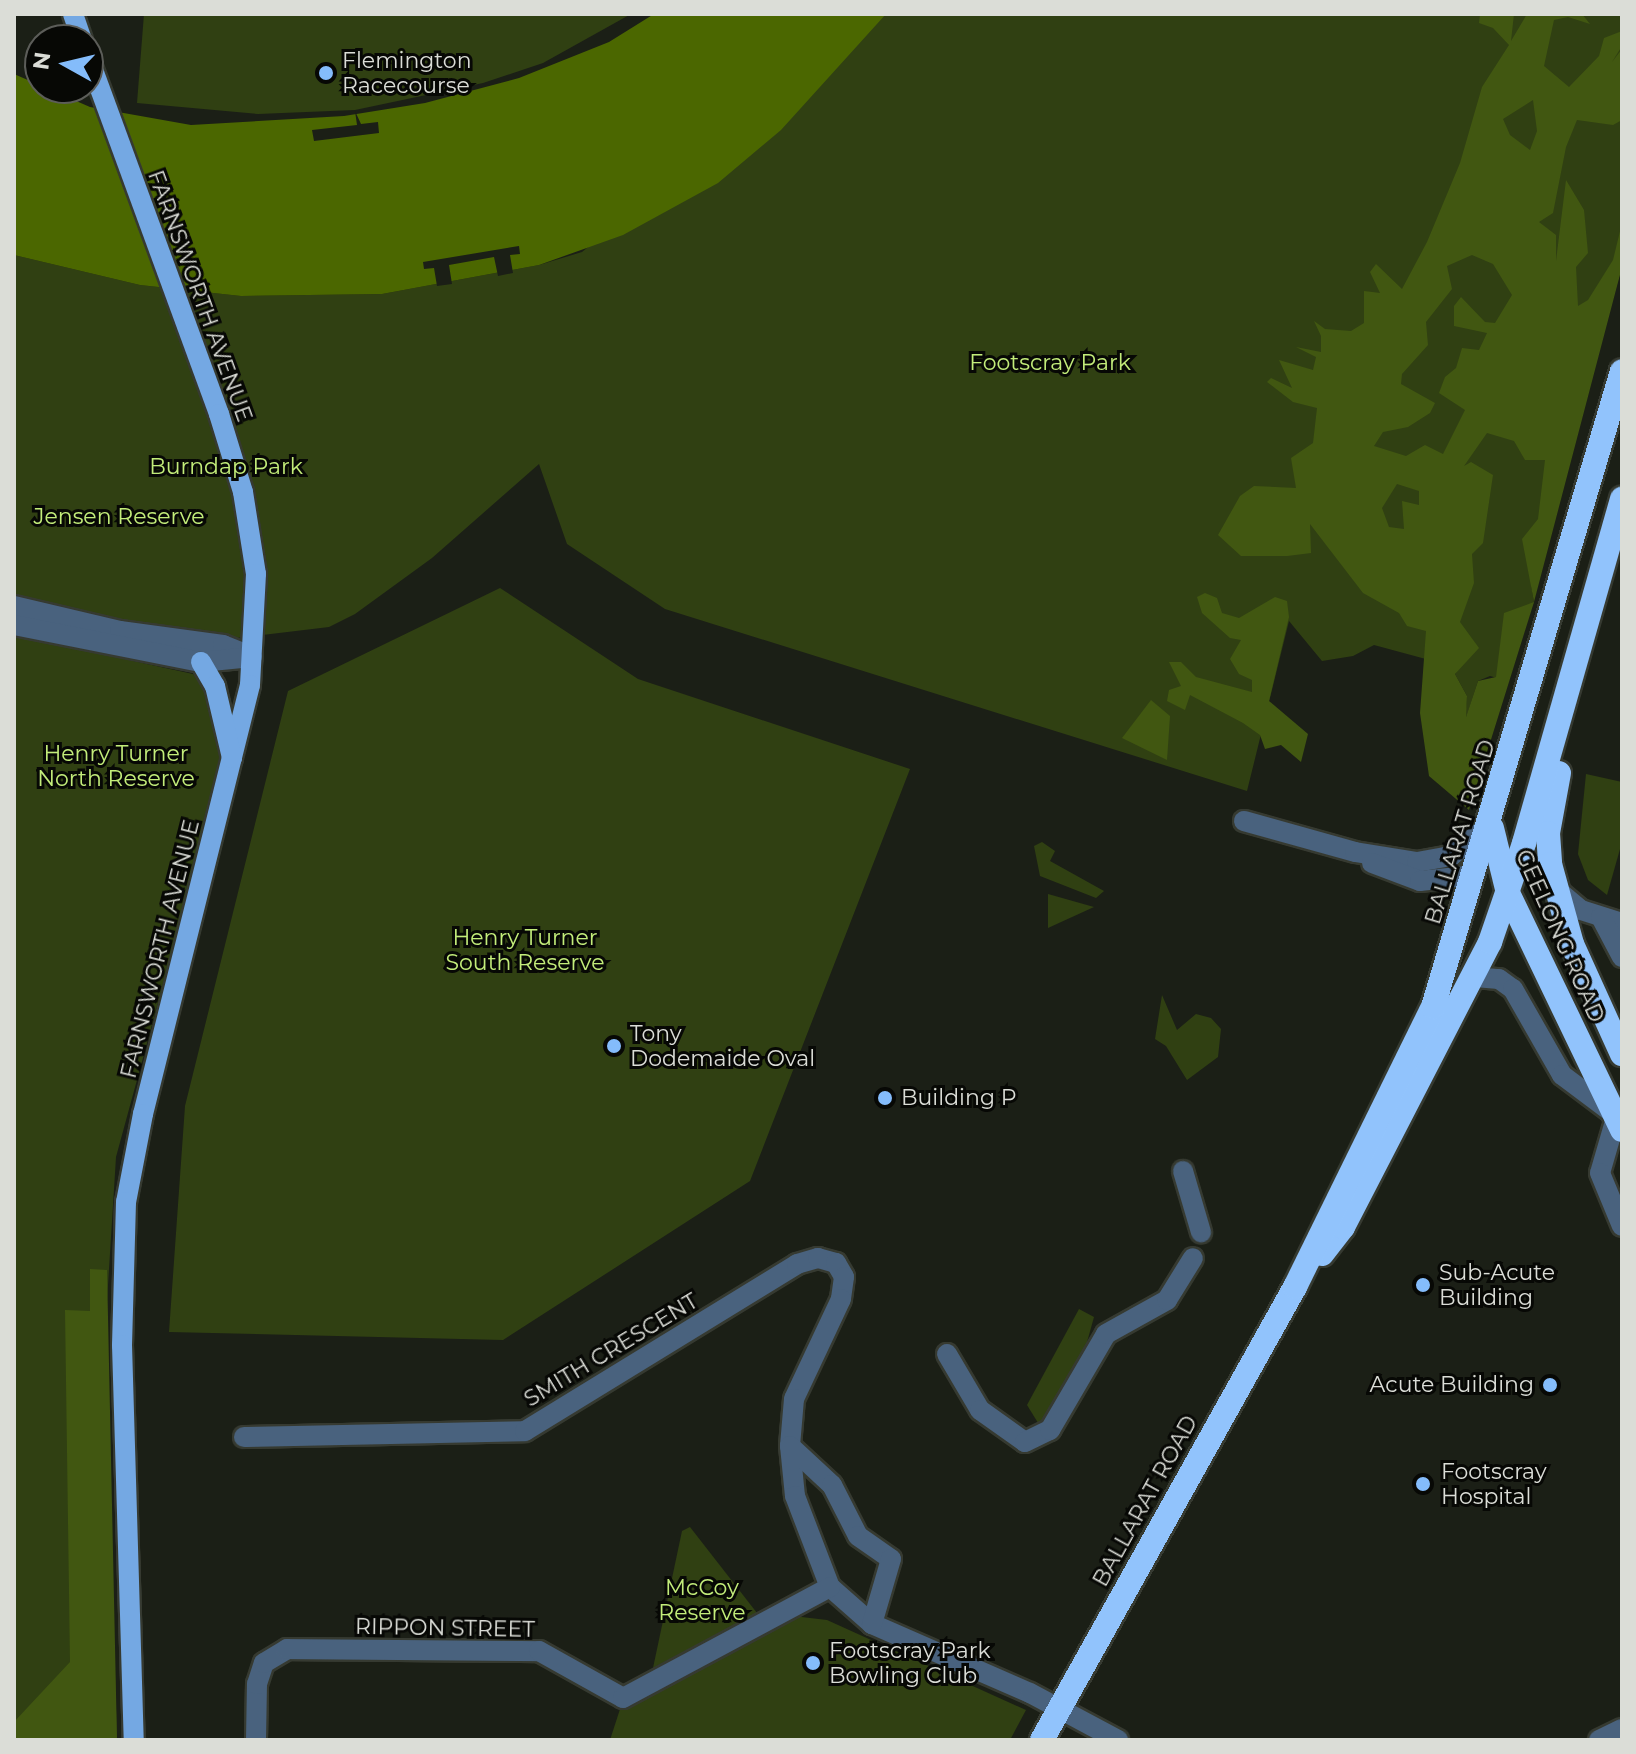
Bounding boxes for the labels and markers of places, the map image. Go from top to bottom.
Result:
place label: Flemington Racecourse [342,47,472,98]
marker: Flemington Racecourse [317,64,335,82]
place label: Tony Dodemaide Oval [630,1020,815,1072]
marker: Tony Dodemaide Oval [605,1037,623,1055]
place label: Building P [901,1085,1017,1111]
marker: Building P [876,1089,894,1107]
place label: Sub-Acute Building [1439,1259,1555,1310]
marker: Sub-Acute Building [1414,1276,1432,1294]
place label: Acute Building [1370,1372,1534,1398]
marker: Acute Building [1541,1376,1559,1394]
place label: Footscray Hospital [1441,1458,1547,1510]
marker: Footscray Hospital [1412,1473,1434,1495]
place label: Footscray Park Bowling Club [829,1637,991,1688]
marker: Footscray Park Bowling Club [804,1654,822,1672]

